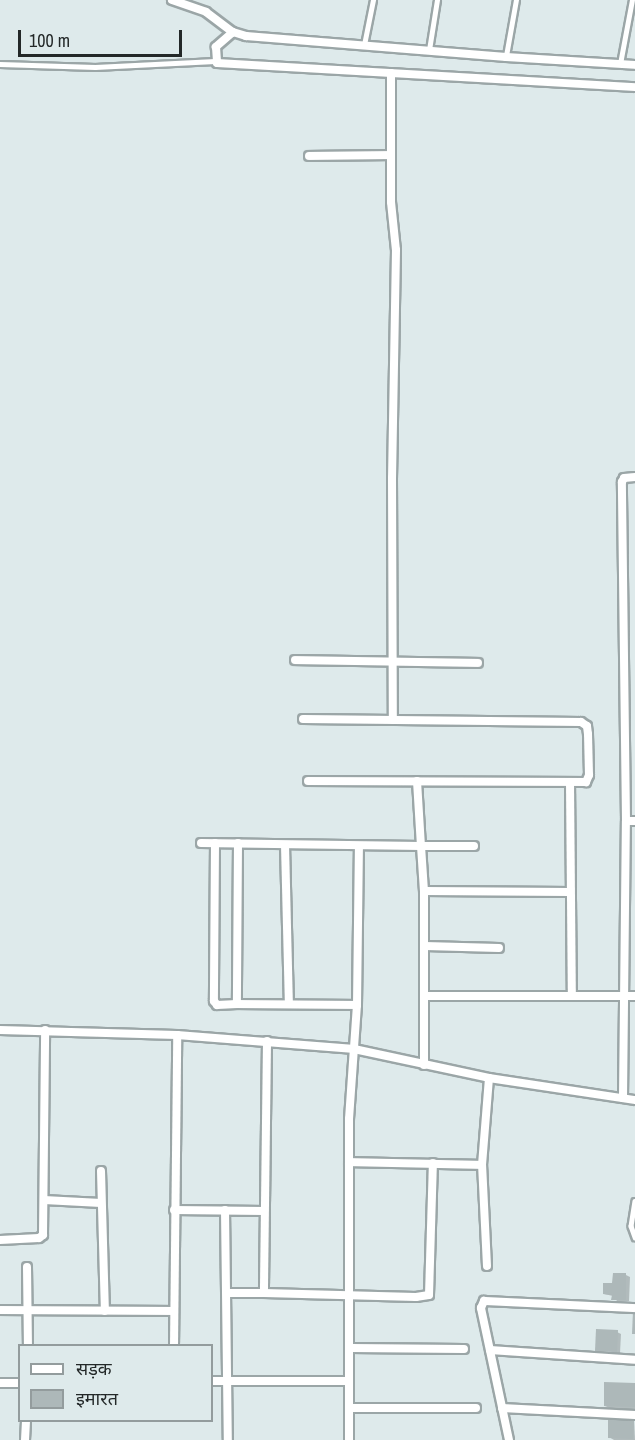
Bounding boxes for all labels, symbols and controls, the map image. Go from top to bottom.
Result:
scale bar [21,18,184,56]
text: 100 m [29,28,70,53]
legend [18,1344,213,1422]
text: सड़क [76,1356,112,1381]
text: इमारत [76,1386,118,1411]

